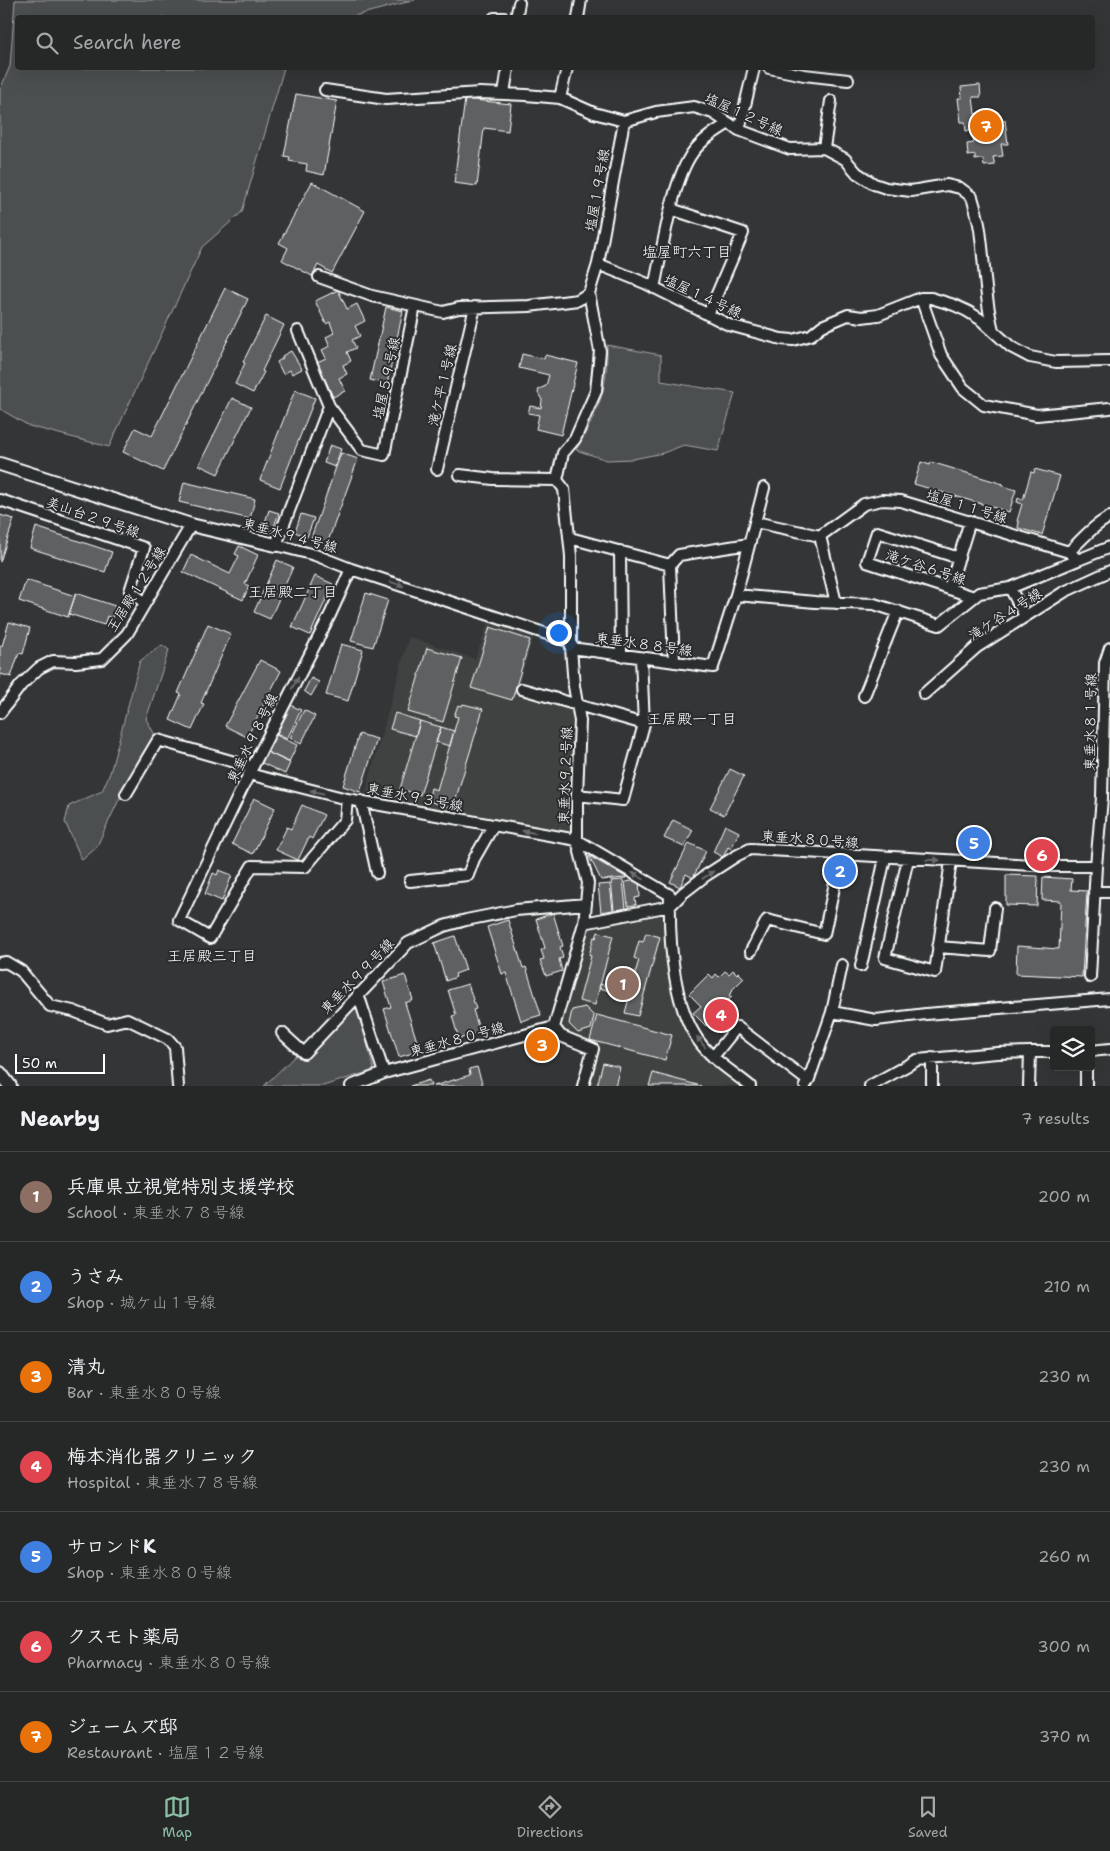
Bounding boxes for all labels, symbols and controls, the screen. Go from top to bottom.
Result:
search box [15,15,1095,70]
icon: search [33,29,61,57]
text: Search here [73,30,182,55]
street label: 塩屋１２号線 [702,89,786,139]
pin: 7 [970,107,1002,145]
street label: 塩屋１９号線 [581,147,613,233]
district label: 塩屋町六丁目 [642,242,732,262]
street label: 塩屋１４号線 [661,270,745,322]
street label: 塩屋５９号線 [368,335,404,421]
street label: 滝ケ平１号線 [424,342,460,428]
street label: 塩屋１１号線 [924,485,1010,527]
street label: 美山台２９号線 [44,493,142,541]
street label: 東垂水９４号線 [240,514,340,556]
street label: 王居殿１２号線 [102,543,170,635]
street label: 滝ケ谷６号線 [883,545,969,589]
one-way arrow [390,580,405,588]
district label: 王居殿二丁目 [248,582,338,602]
street label: 滝ケ谷４号線 [965,584,1045,644]
your location [546,620,572,646]
street label: 東垂水８８号線 [594,628,694,660]
street label: 東垂水８１号線 [1080,673,1100,771]
one-way arrow [291,676,299,691]
street label: 東垂水９８号線 [222,690,282,786]
district label: 王居殿一丁目 [647,709,737,729]
street label: 東垂水９２号線 [554,726,576,824]
street label: 東垂水９３号線 [365,779,465,815]
one-way arrow [310,788,325,796]
pin: 5 [958,824,990,862]
street label: 東垂水８０号線 [760,827,860,851]
one-way arrow [520,828,536,836]
pin: 6 [1026,836,1058,874]
pin: 2 [824,852,856,890]
one-way arrow [925,857,941,865]
one-way arrow [701,870,715,880]
one-way arrow [631,871,644,880]
street label: 東垂水９９号線 [316,935,398,1017]
district label: 王居殿三丁目 [167,946,257,966]
pin: 1 [607,965,639,1003]
pin: 4 [705,996,737,1034]
street label: 東垂水８０号線 [407,1018,507,1060]
pin: 3 [526,1026,558,1064]
map controls [1050,1026,1095,1071]
button: layers [1050,1026,1095,1071]
one-way arrow [696,1035,706,1049]
scale bar [15,1051,105,1074]
text: 50 m [22,1054,57,1072]
text: Nearby [20,1105,100,1133]
text: 7 results [1021,1108,1090,1129]
text: 兵庫県立視覚特別支援学校 [67,1174,295,1199]
text: 1 [32,1186,40,1207]
text: 200 m [1038,1186,1090,1207]
text: School · 東垂水７８号線 [67,1202,245,1223]
text: うさみ [67,1264,124,1289]
text: 2 [30,1276,42,1297]
text: 210 m [1043,1276,1090,1297]
text: Shop · 城ケ山１号線 [67,1292,216,1313]
text: 清丸 [67,1354,105,1379]
text: 3 [30,1366,42,1387]
text: 230 m [1038,1366,1090,1387]
text: Bar · 東垂水８０号線 [67,1382,221,1403]
text: 梅本消化器クリニック [67,1444,257,1469]
text: 4 [30,1456,42,1477]
text: 230 m [1038,1456,1090,1477]
text: Hospital · 東垂水７８号線 [67,1472,258,1493]
text: サロンドK [67,1534,156,1559]
text: 5 [31,1546,41,1567]
text: 260 m [1038,1546,1090,1567]
text: Shop · 東垂水８０号線 [67,1562,232,1583]
text: クスモト薬局 [67,1624,180,1649]
text: 6 [30,1636,42,1657]
text: 300 m [1038,1636,1090,1657]
text: Pharmacy · 東垂水８０号線 [67,1652,270,1673]
text: ジェームズ邸 [67,1714,178,1739]
text: 7 [30,1726,42,1747]
text: 370 m [1039,1726,1090,1747]
text: Restaurant · 塩屋１２号線 [67,1742,264,1763]
tab: Map [162,1793,192,1841]
tab: Directions [517,1793,584,1841]
tab: Saved [908,1793,948,1841]

